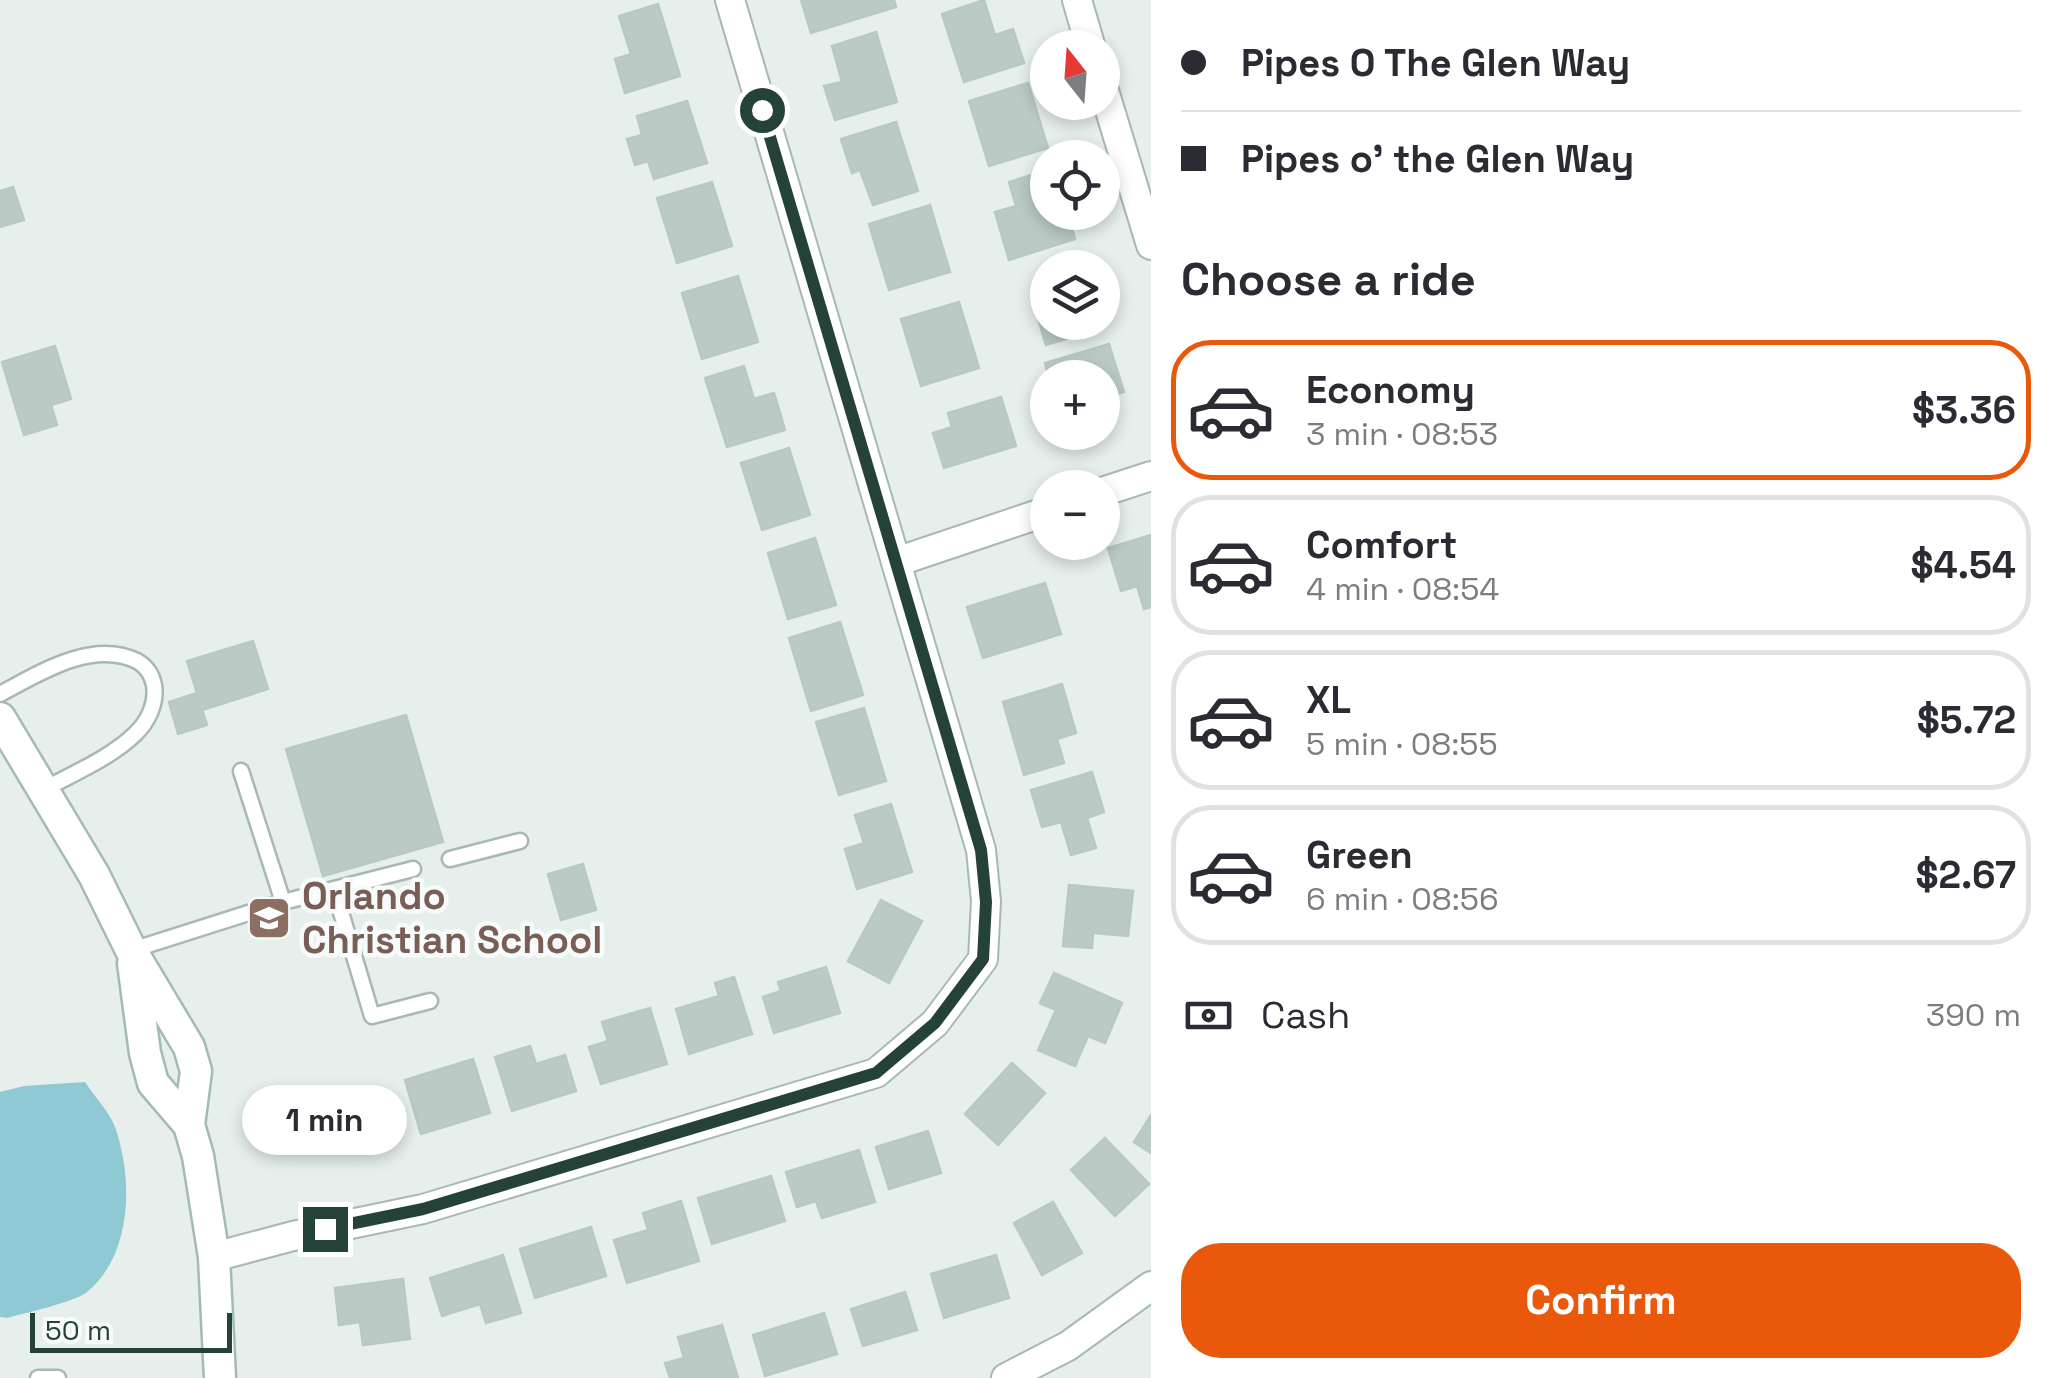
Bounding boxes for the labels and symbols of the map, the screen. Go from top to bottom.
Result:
north arrow [1030,30,1120,120]
route start [740,88,785,133]
place label: Orlando Christian School [302,872,602,964]
school or university icon: Orlando Christian School [246,895,292,941]
callout: 1 min [242,1084,408,1154]
route end [303,1207,348,1252]
scale bar [30,1308,232,1352]

